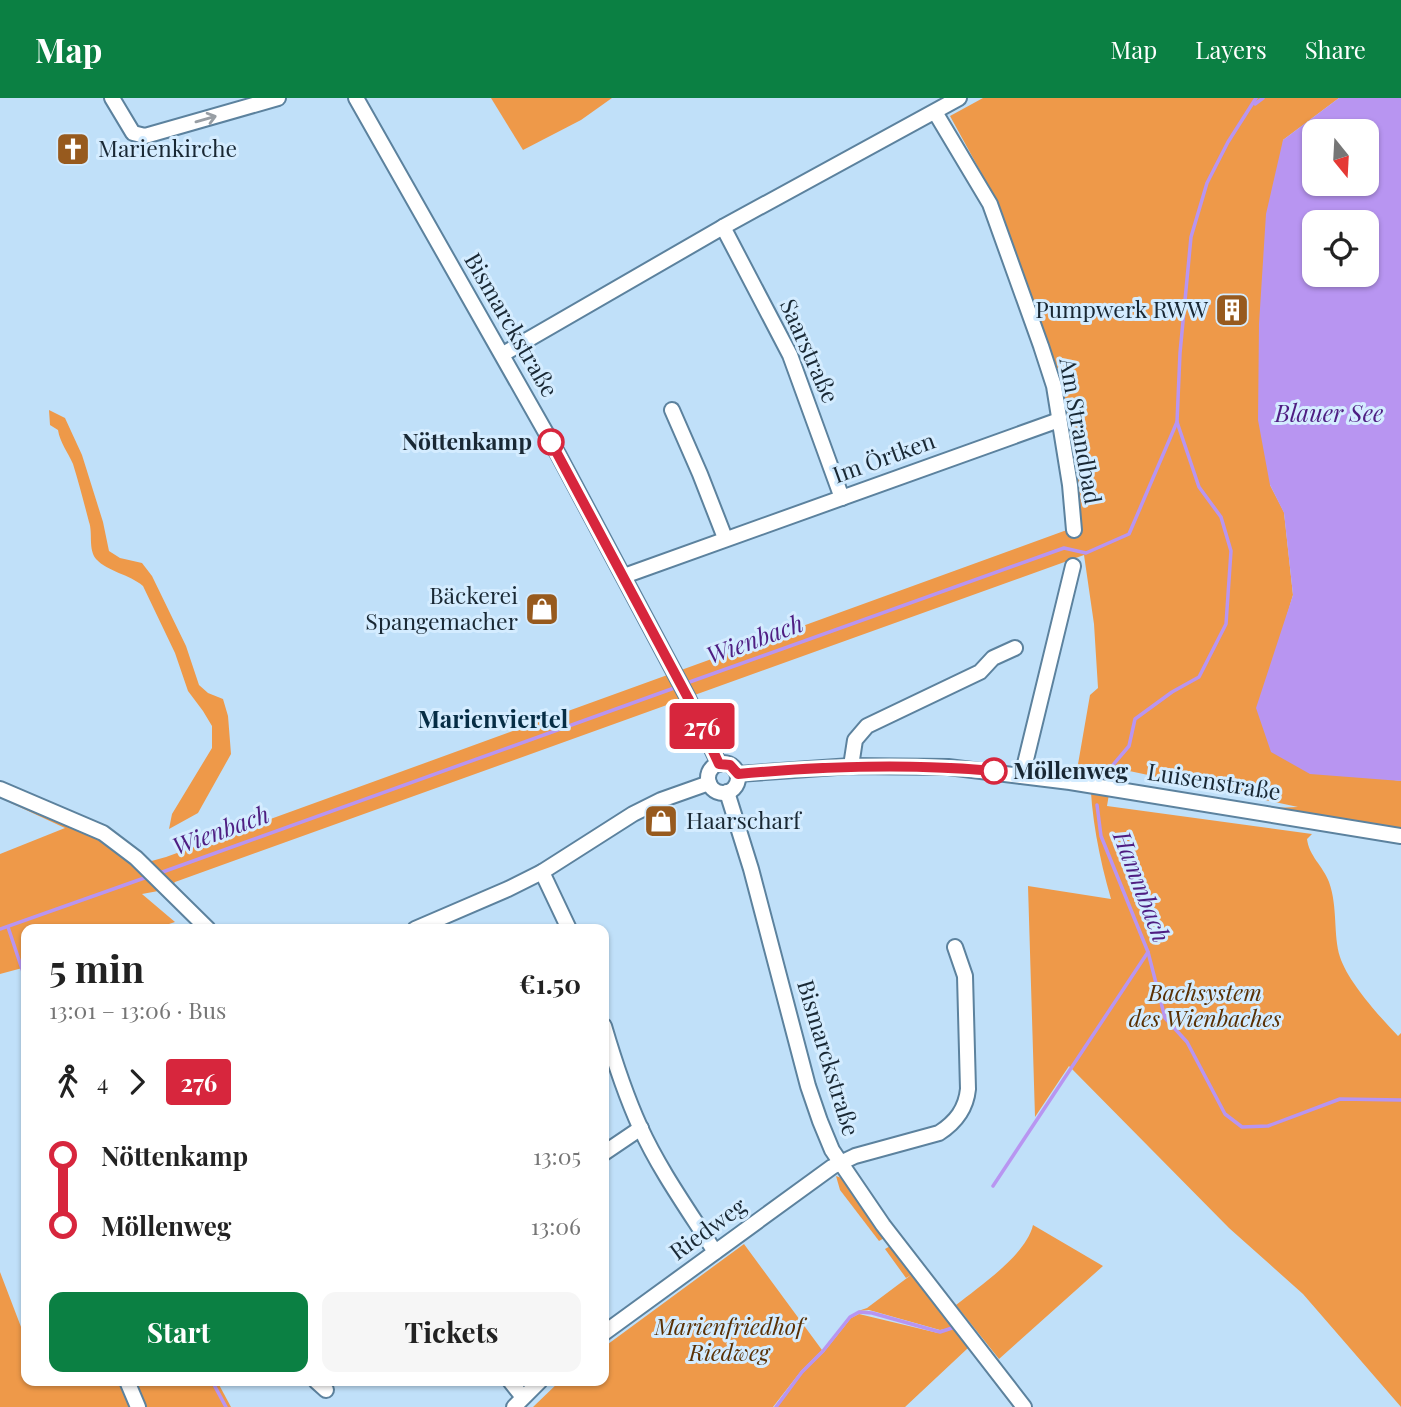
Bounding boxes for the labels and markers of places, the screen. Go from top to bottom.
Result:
church icon: Marienkirche [54,130,92,168]
place label: Marienkirche [98,132,237,163]
building icon: Pumpwerk RWW [1213,291,1251,329]
place label: Pumpwerk RWW [1035,293,1208,324]
place label: Nöttenkamp [402,425,532,456]
marker: Nöttenkamp [538,429,564,455]
place label: Bäckerei Spangemacher [365,579,518,636]
shop icon: Bäckerei Spangemacher [523,590,561,628]
place label: Möllenweg [1013,754,1129,785]
marker: Möllenweg [981,758,1007,784]
shop icon: Haarscharf [642,802,680,840]
place label: Haarscharf [686,804,803,835]

